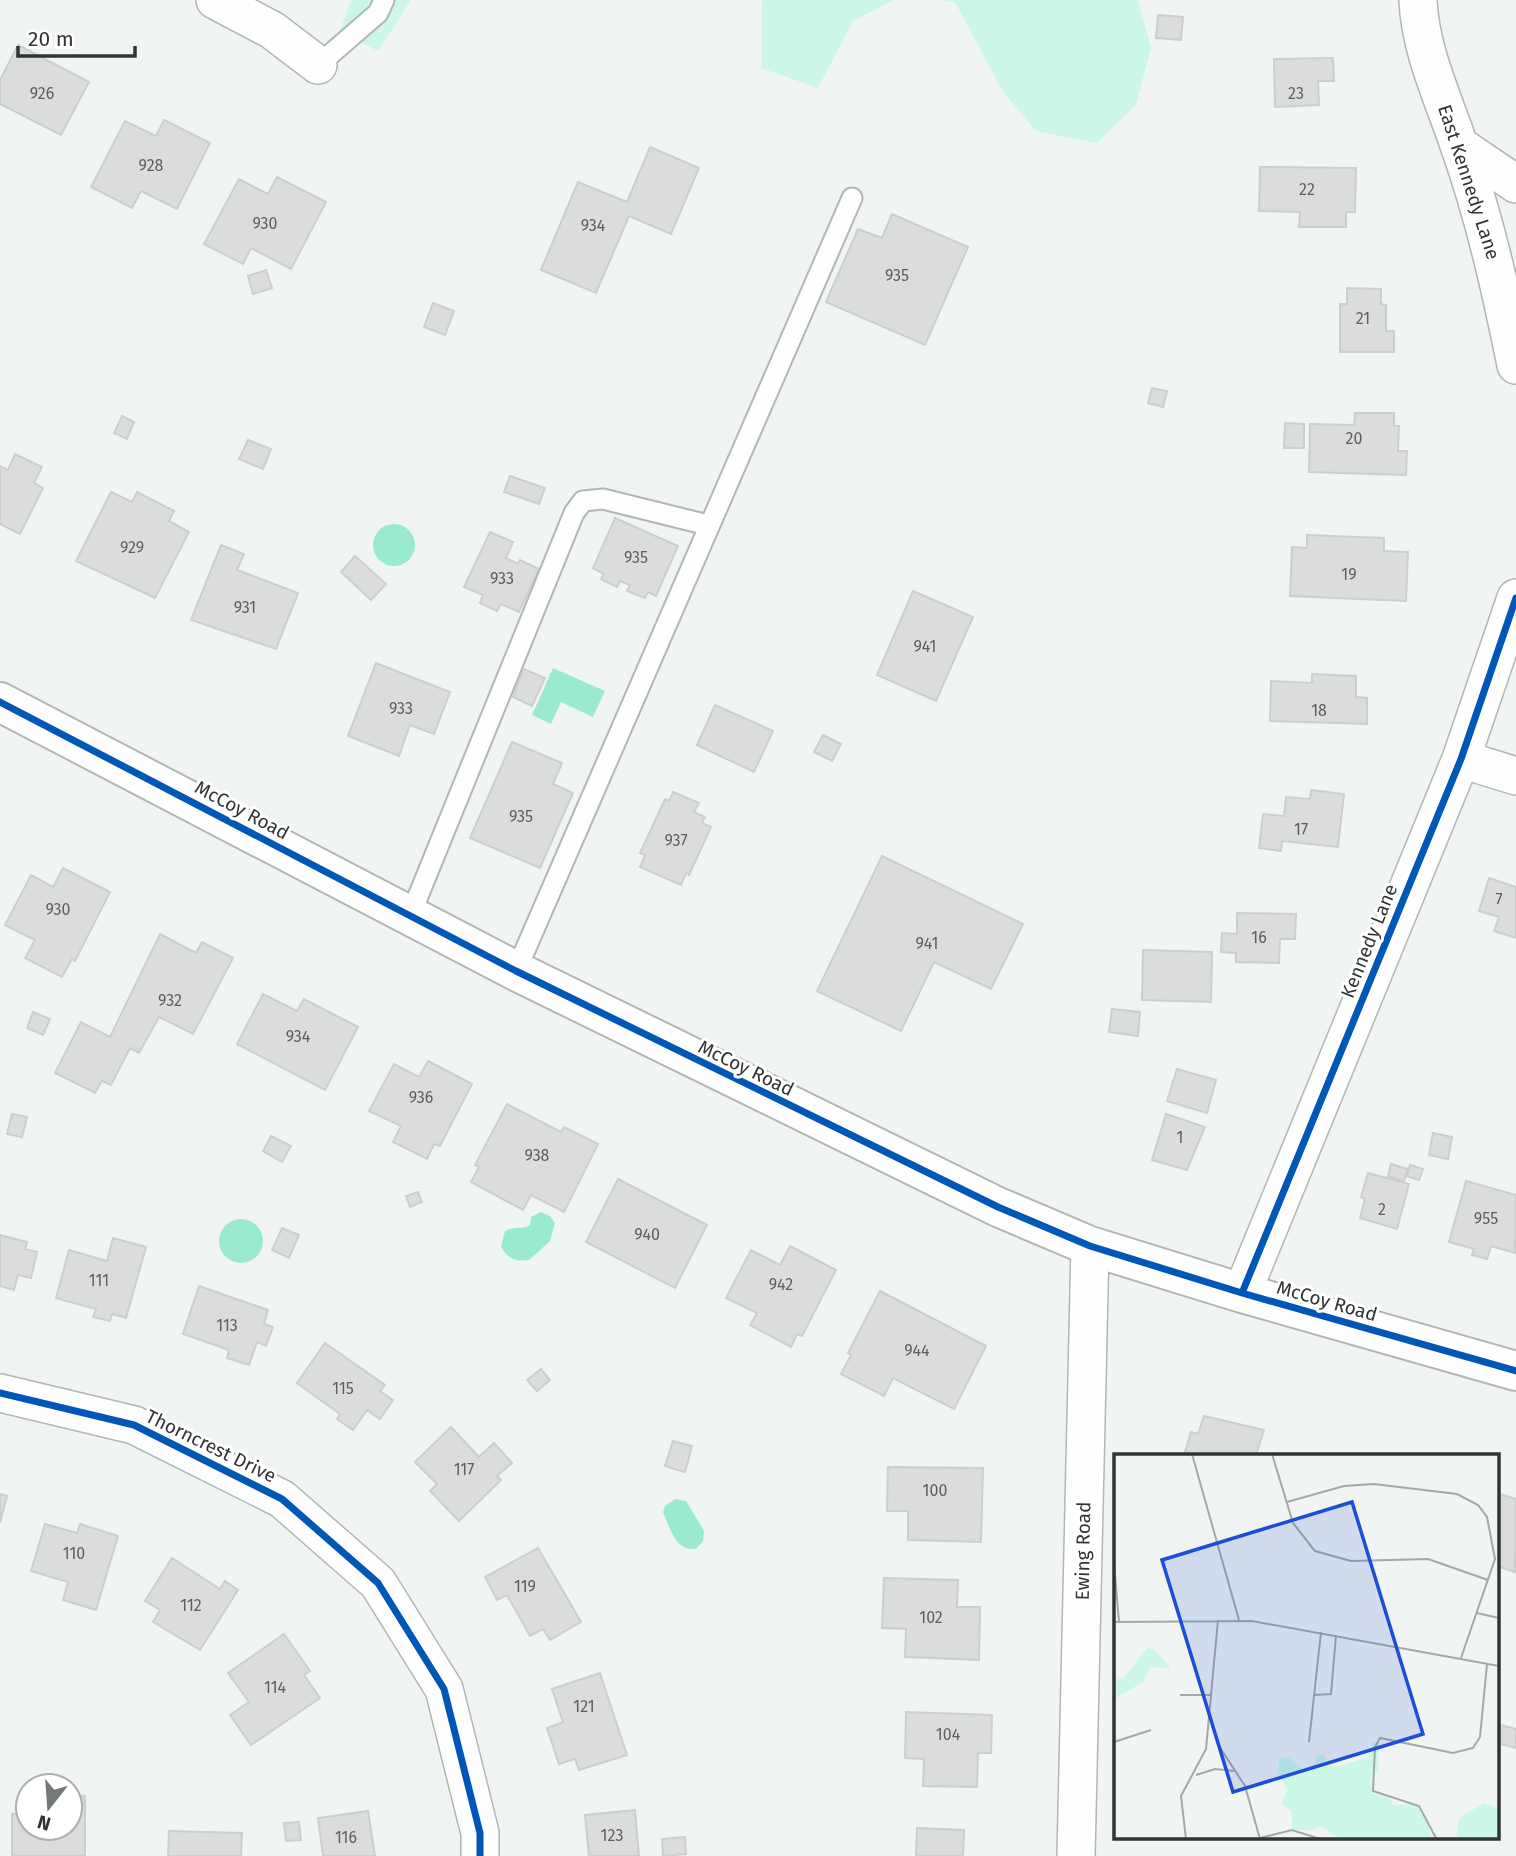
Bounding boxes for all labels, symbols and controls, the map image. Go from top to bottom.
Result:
scale bar [18,14,135,58]
text: 20 m [28,26,74,52]
house number: 926 [30,84,54,103]
house number: 23 [1288,84,1304,103]
street label: East Kennedy Lane [1433,102,1505,262]
house number: 928 [139,156,164,175]
house number: 22 [1299,180,1315,199]
house number: 930 [253,214,278,233]
house number: 934 [581,216,606,235]
house number: 935 [885,266,909,285]
house number: 21 [1356,309,1370,328]
house number: 20 [1346,429,1362,448]
house number: 929 [120,538,144,557]
house number: 935 [624,548,648,567]
house number: 19 [1341,565,1357,584]
house number: 933 [490,569,514,588]
house number: 931 [234,598,256,617]
house number: 941 [914,637,936,656]
house number: 933 [389,699,413,718]
house number: 18 [1311,701,1327,720]
street label: McCoy Road [191,776,293,844]
house number: 935 [509,807,533,826]
house number: 17 [1294,820,1308,839]
house number: 937 [664,831,688,850]
street label: Kennedy Lane [1336,881,1402,1001]
house number: 7 [1495,890,1503,909]
house number: 930 [46,900,71,919]
house number: 16 [1251,928,1267,947]
house number: 941 [916,934,938,953]
house number: 932 [158,991,182,1010]
house number: 934 [286,1027,311,1046]
street label: McCoy Road [695,1035,797,1101]
house number: 936 [409,1088,433,1107]
house number: 1 [1177,1128,1183,1147]
house number: 938 [525,1146,550,1165]
house number: 2 [1378,1200,1386,1219]
house number: 955 [1474,1209,1498,1228]
house number: 940 [634,1225,660,1244]
house number: 111 [89,1271,109,1290]
house number: 942 [769,1275,793,1294]
street label: McCoy Road [1274,1276,1380,1326]
house number: 113 [216,1316,238,1335]
house number: 944 [904,1341,930,1360]
house number: 115 [332,1379,354,1398]
street label: Thorncrest Drive [142,1405,280,1487]
inset map [1114,1454,1498,1839]
house number: 117 [454,1460,474,1479]
house number: 100 [923,1481,947,1500]
street label: Ewing Road [1071,1501,1095,1601]
house number: 110 [63,1544,85,1563]
house number: 119 [514,1577,536,1596]
house number: 112 [180,1596,202,1615]
house number: 102 [919,1608,943,1627]
house number: 114 [264,1678,287,1697]
house number: 121 [573,1697,595,1716]
house number: 104 [936,1725,961,1744]
north arrow [14,1772,84,1842]
text: N [35,1810,54,1836]
house number: 123 [601,1826,623,1845]
house number: 116 [335,1828,357,1847]

